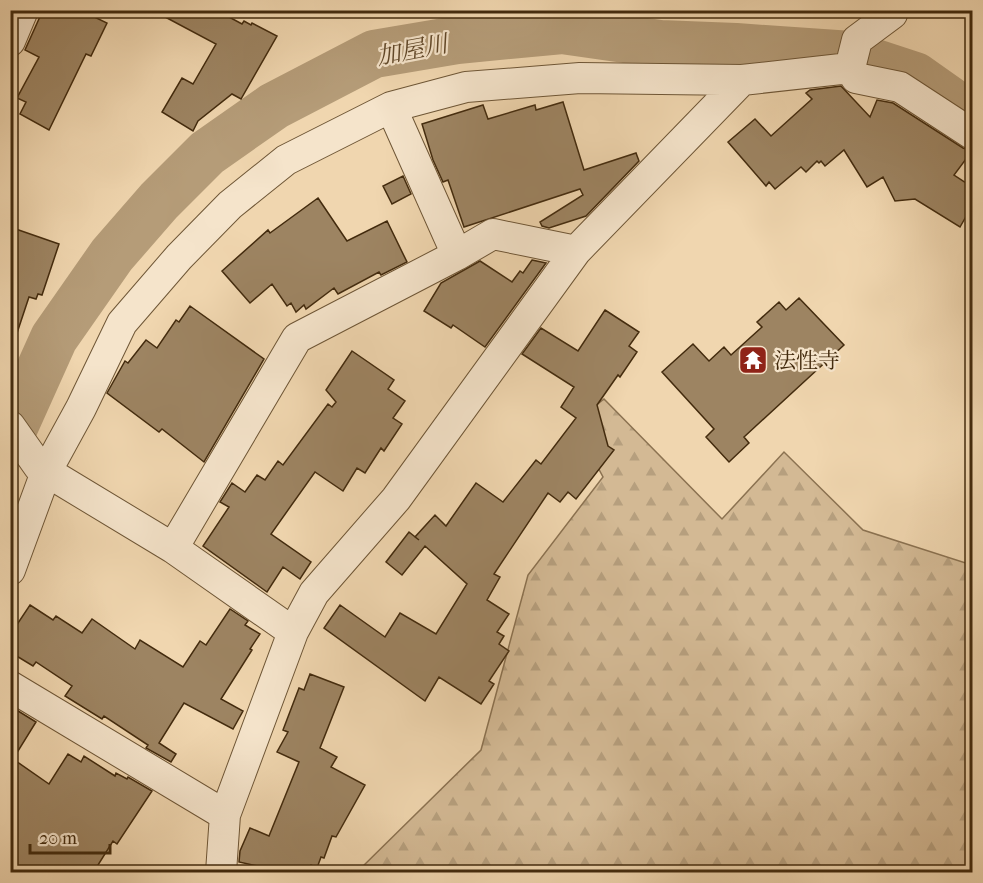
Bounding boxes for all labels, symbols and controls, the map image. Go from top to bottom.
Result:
water label: 加屋川 [374,29,453,71]
temple icon: 法性寺 [737,344,769,376]
place label: 法性寺 [774,348,840,374]
scale bar [30,817,110,855]
text: 20 m [39,828,77,849]

